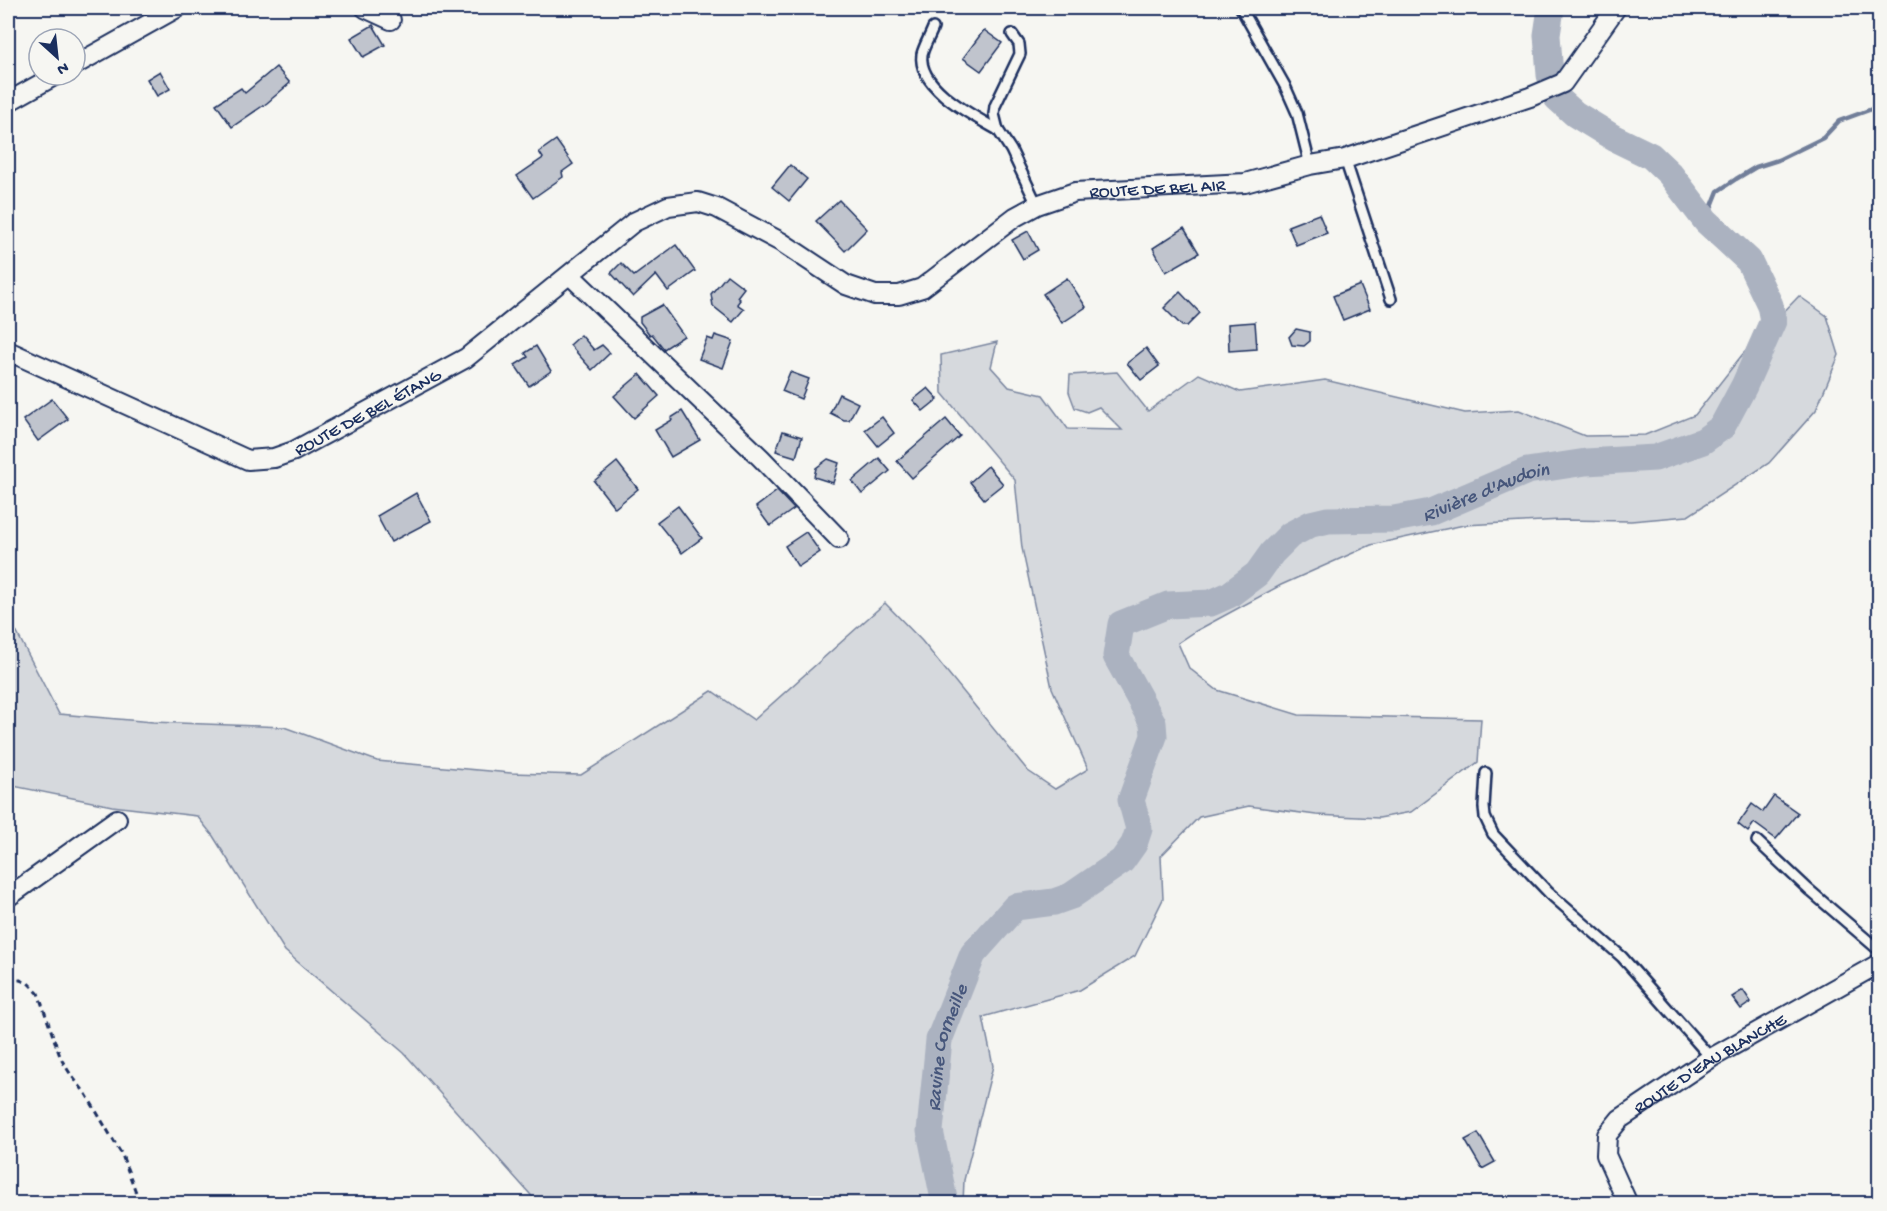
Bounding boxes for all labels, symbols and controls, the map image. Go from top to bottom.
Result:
north arrow [27,27,87,87]
text: N [53,56,71,78]
street label: ROUTE DE BEL AIR [1089,176,1226,204]
street label: ROUTE DE BEL ÉTANG [291,365,446,462]
water label: Rivière d'Audoin [1422,460,1551,528]
water label: Ravine Corneille [924,981,975,1113]
street label: ROUTE D'EAU BLANCHE [1630,1010,1791,1120]

